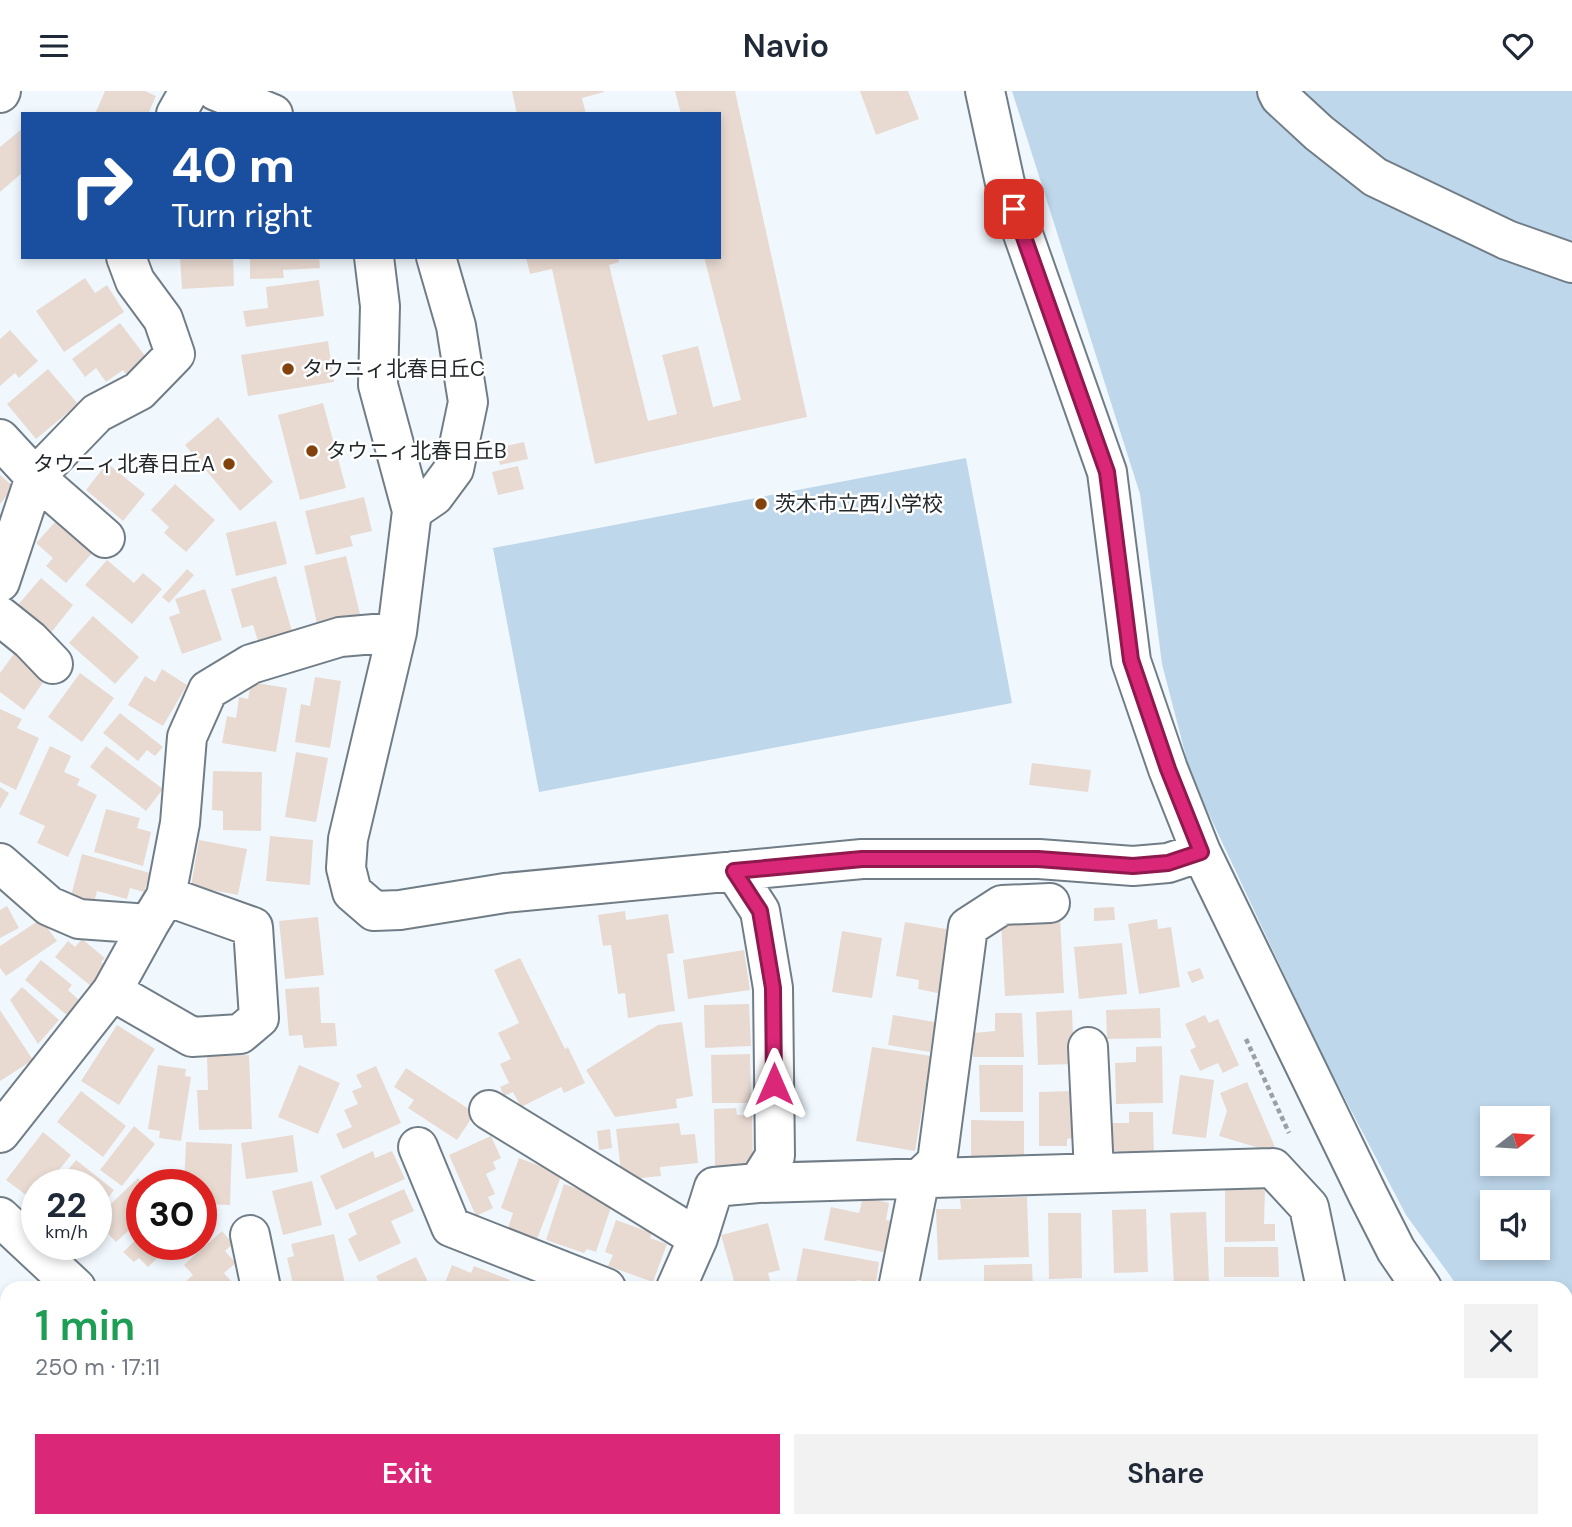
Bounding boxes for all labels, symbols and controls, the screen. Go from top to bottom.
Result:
text: Navio [743,25,829,67]
icon: menu [35,27,73,65]
icon: heart [1499,27,1537,65]
text: 40 m [171,133,295,197]
icon: right [56,140,147,231]
pin [984,179,1044,239]
icon: arrive [995,190,1033,228]
text: Turn right [171,195,313,237]
place label: タウニィ北春日丘C [302,355,485,383]
marker: タウニィ北春日丘C [280,361,296,377]
place label: タウニィ北春日丘B [326,437,507,465]
marker: タウニィ北春日丘B [304,443,320,459]
place label: タウニィ北春日丘A [33,450,215,478]
marker: タウニィ北春日丘A [221,456,237,472]
place label: 茨木市立西小学校 [775,490,943,518]
marker: 茨木市立西小学校 [753,496,769,512]
position arrow [737,1047,811,1121]
north arrow [1480,1106,1550,1176]
map controls [1480,1106,1550,1260]
speed limit sign: 30 [126,1169,217,1260]
text: 22 [46,1182,87,1228]
button: sound [1480,1190,1550,1260]
text: km/h [45,1220,88,1244]
text: 1 min [35,1298,135,1353]
button: close [1464,1304,1538,1378]
text: 250 m · 17:11 [35,1352,160,1382]
button: Exit [35,1434,780,1514]
button: Share [794,1434,1538,1514]

